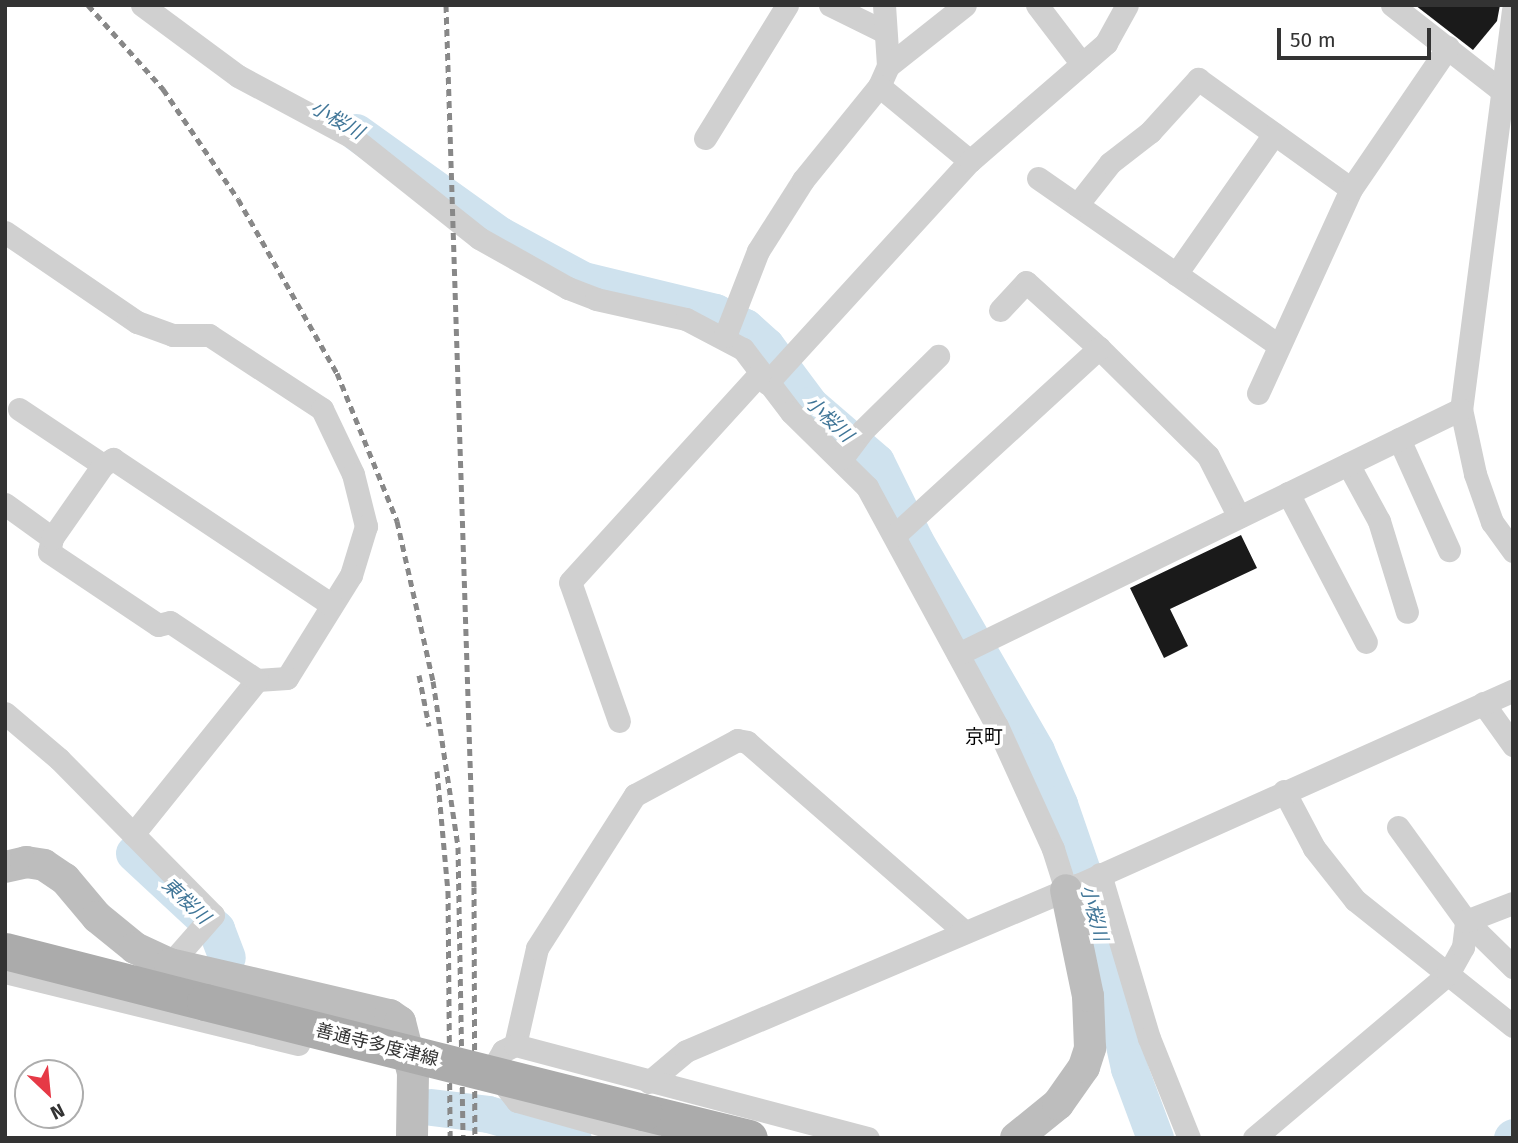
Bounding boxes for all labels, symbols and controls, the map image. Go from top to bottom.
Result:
scale bar [1280,14,1434,58]
text: 50 m [1290,27,1336,53]
water label: 小桜川 [307,96,367,144]
water label: 小桜川 [800,391,858,447]
district label: 京町 [965,726,1003,748]
water label: 東桜川 [157,873,215,929]
water label: 小桜川 [1076,883,1112,943]
street label: 善通寺多度津線 [313,1019,441,1071]
north arrow [14,1059,84,1129]
text: N [47,1098,68,1125]

